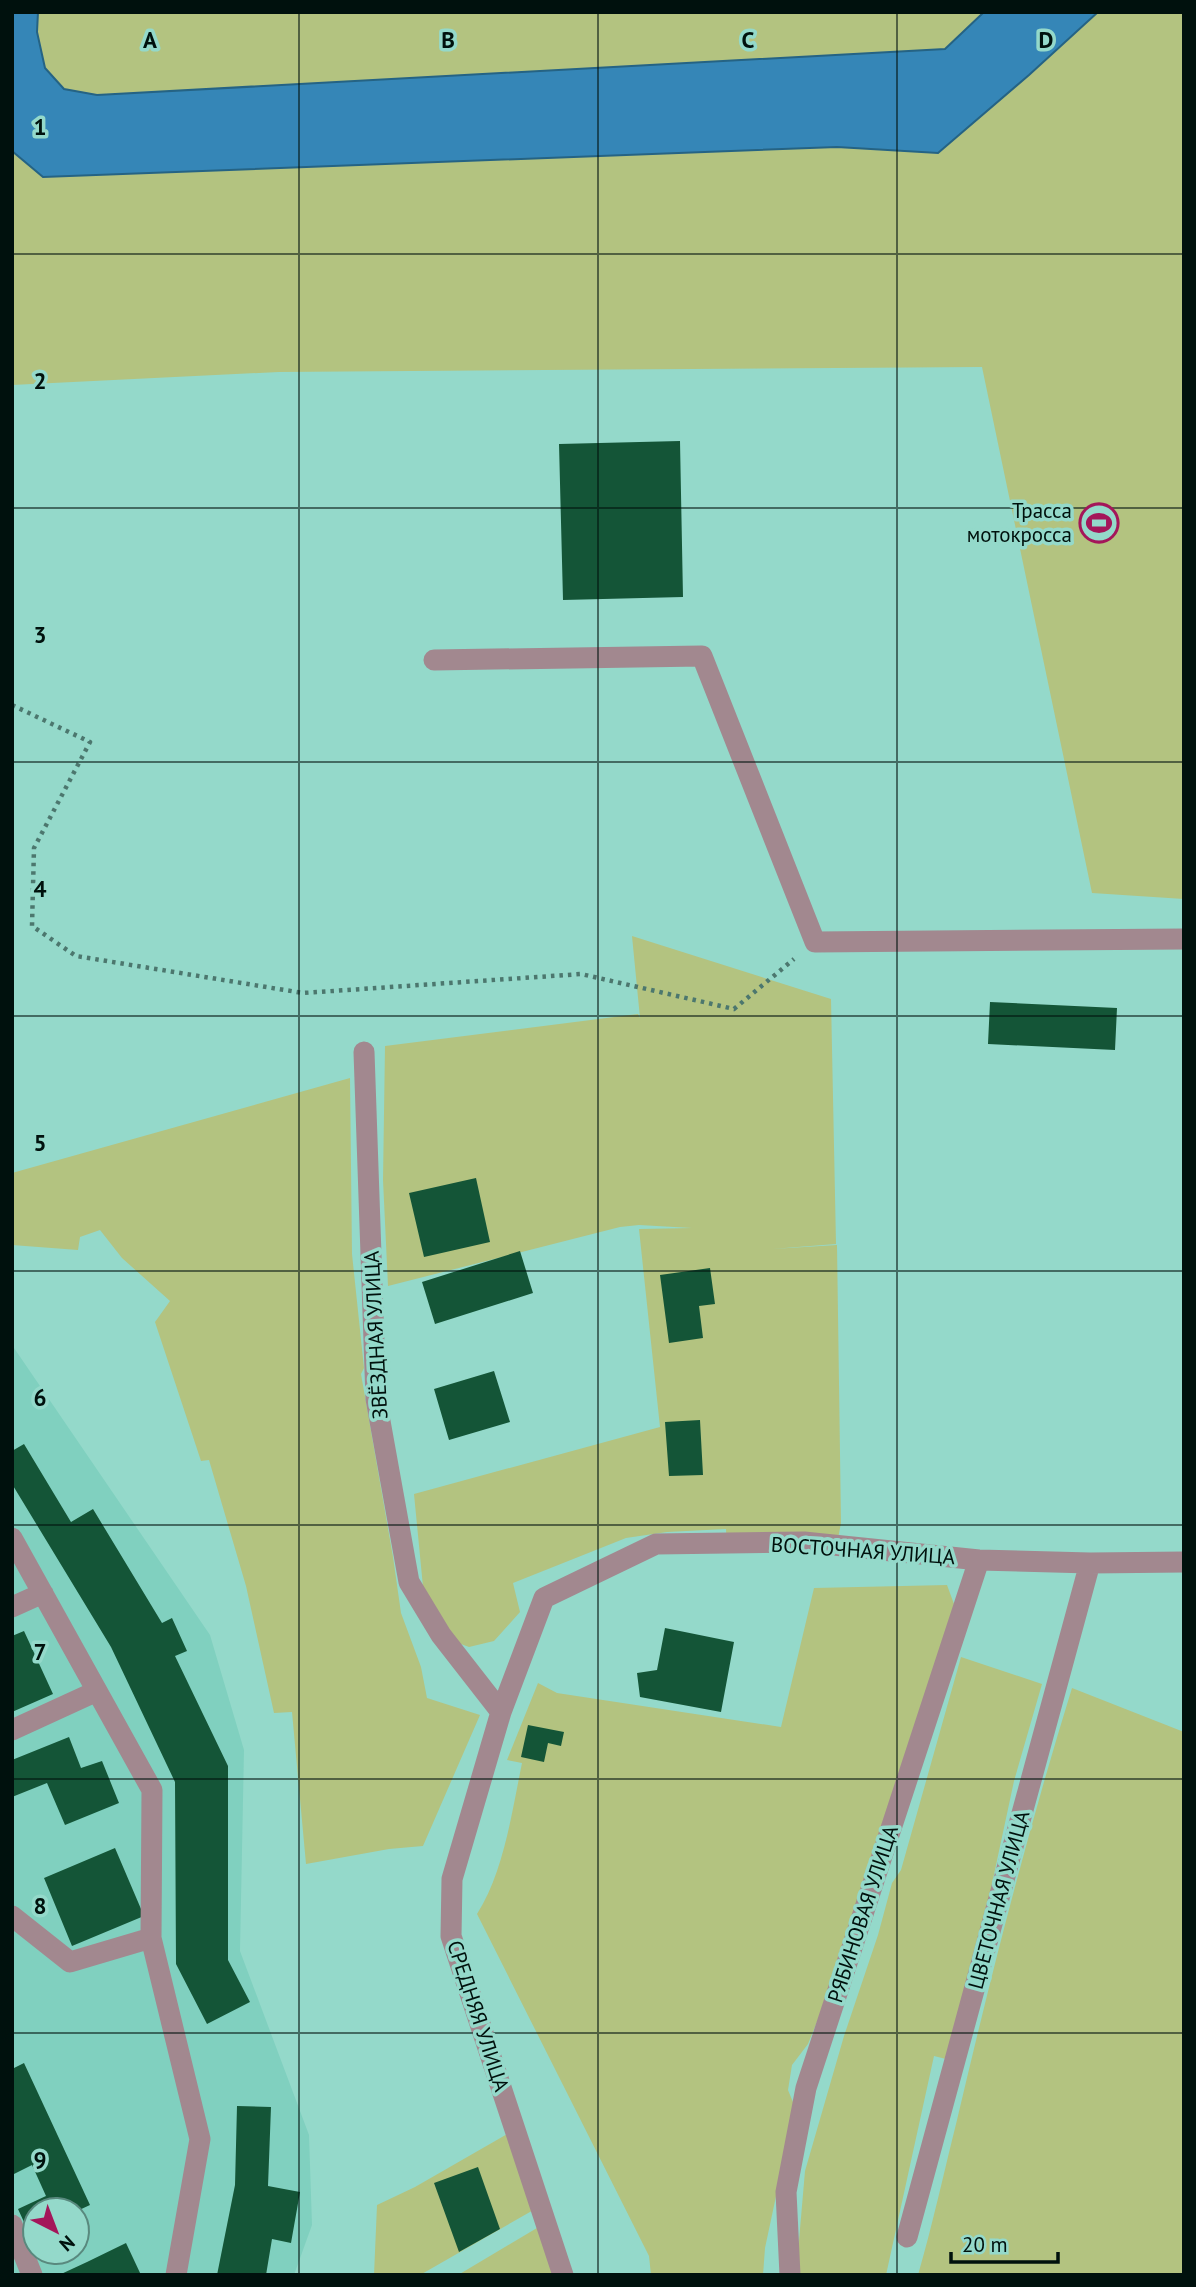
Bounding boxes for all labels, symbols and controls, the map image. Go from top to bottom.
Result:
text: A [143,25,157,54]
text: B [441,25,455,54]
text: C [742,25,755,54]
text: D [1039,25,1053,54]
text: 1 [33,112,47,141]
text: 2 [33,366,47,395]
place label: Трасса мотокросса [967,497,1072,548]
sports icon: Трасса мотокросса [1078,502,1120,544]
text: 3 [33,620,47,649]
text: 4 [33,874,47,903]
text: 5 [33,1128,47,1157]
street label: ЗВЁЗДНАЯ УЛИЦА [358,1249,393,1420]
text: 6 [33,1383,47,1412]
street label: ВОСТОЧНАЯ УЛИЦА [770,1531,957,1570]
text: 7 [33,1637,47,1666]
street label: ЦВЕТОЧНАЯ УЛИЦА [962,1807,1036,1992]
street label: РЯБИНОВАЯ УЛИЦА [821,1821,904,2006]
text: 8 [33,1891,47,1920]
street label: СРЕДНЯЯ УЛИЦА [441,1937,516,2095]
text: 9 [33,2145,47,2174]
north arrow [21,2196,91,2266]
scale bar [951,2220,1058,2264]
text: N [55,2231,80,2257]
text: 20 m [962,2231,1008,2258]

